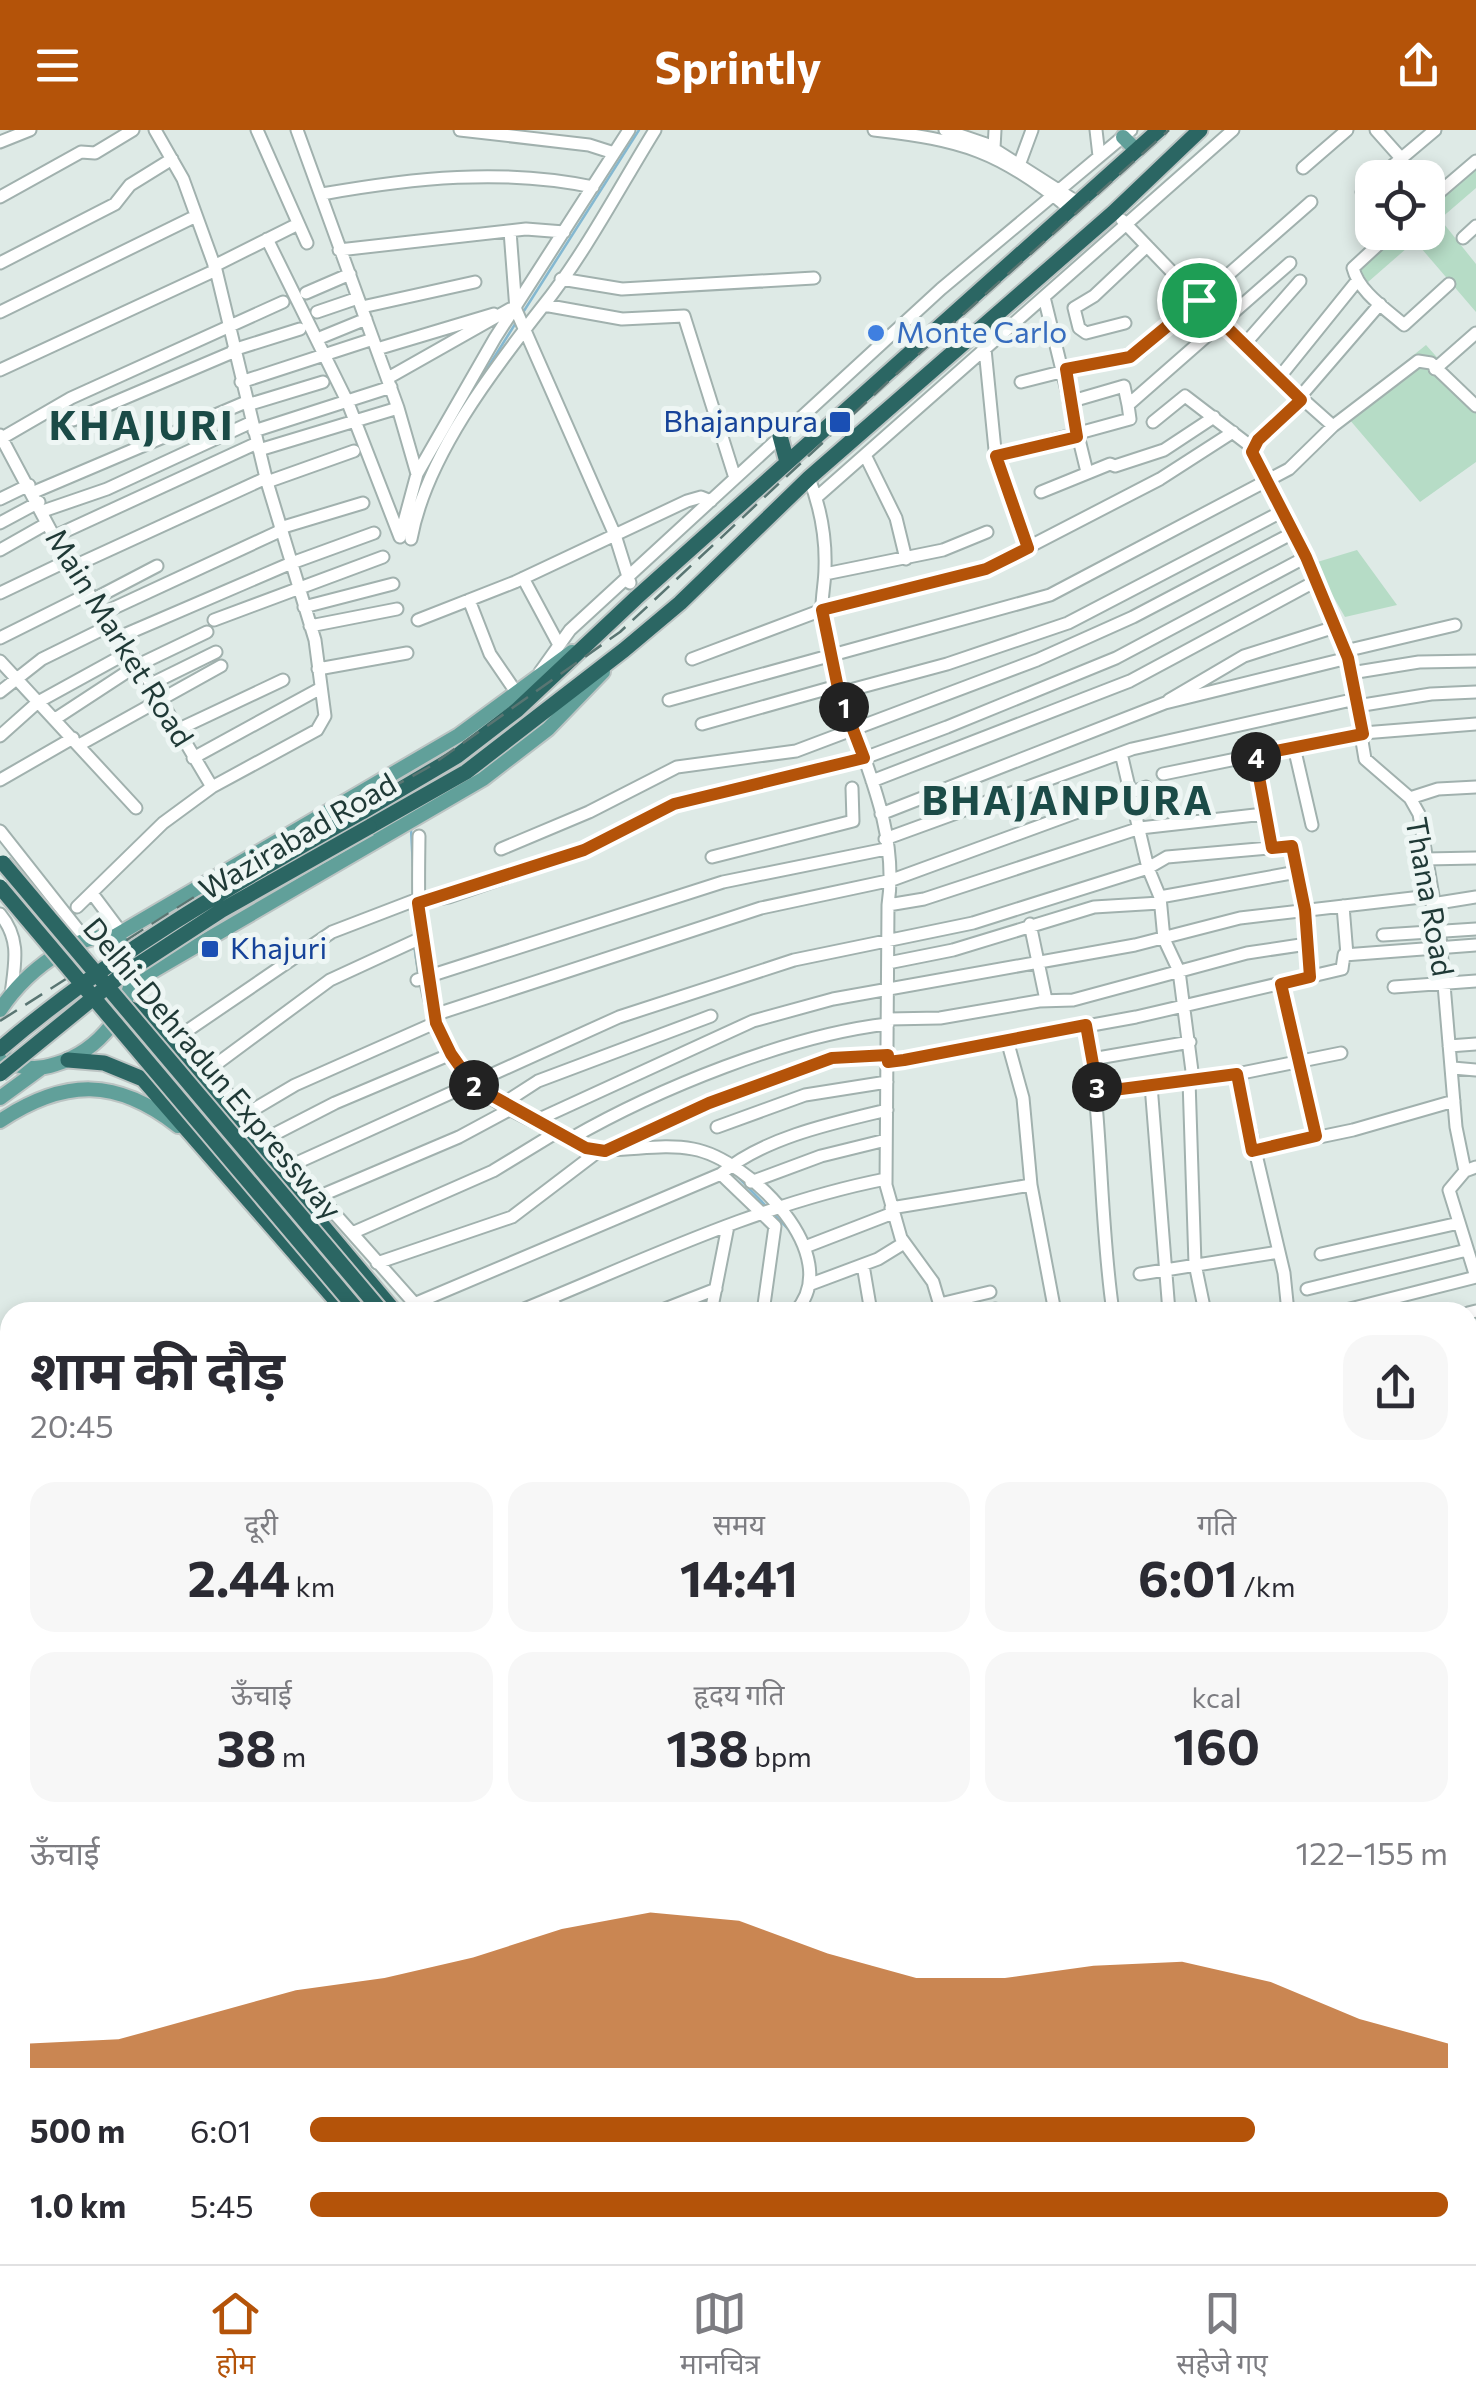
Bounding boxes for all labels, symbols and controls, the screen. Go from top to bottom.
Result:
icon: menu [30,38,85,93]
text: Sprintly [655,38,821,93]
icon: share [1391,38,1446,93]
map controls [1355,160,1445,250]
button: locate [1355,160,1445,250]
pin [1157,258,1242,343]
icon: arrive [1172,273,1227,328]
place label: Monte Carlo [896,312,1067,349]
marker: Monte Carlo [865,322,887,344]
district label: KHAJURI [49,399,235,448]
place label: Bhajanpura [663,401,818,438]
marker: Bhajanpura [827,409,853,435]
street label: Main Market Road [39,521,203,753]
pin: 1 [819,682,869,732]
text: 1 [838,690,850,724]
pin: 4 [1231,732,1281,782]
text: 4 [1247,740,1265,774]
street label: Wazirabad Road [192,763,402,906]
district label: BHAJANPURA [921,774,1215,823]
street label: Thana Road [1399,814,1464,979]
street label: Delhi-Dehradun Expressway [77,909,351,1226]
place label: Khajuri [230,928,327,965]
marker: Khajuri [199,938,221,960]
pin: 2 [449,1060,499,1110]
pin: 3 [1072,1062,1122,1112]
text: 2 [466,1068,482,1102]
text: 3 [1089,1070,1105,1104]
text: शाम की दौड़ [30,1334,285,1401]
button: share [1343,1335,1448,1440]
text: 20:45 [30,1405,114,1445]
text: दूरी [245,1507,278,1541]
text: समय [713,1507,765,1541]
text: गति [1197,1507,1236,1541]
text: 2.44 [188,1546,290,1607]
text: 14:41 [680,1546,798,1607]
text: 6:01 [1138,1546,1238,1607]
text: km [290,1569,335,1603]
text: /km [1238,1569,1295,1603]
text: ऊँचाई [231,1677,292,1711]
text: हृदय गति [694,1677,784,1711]
text: kcal [1192,1680,1242,1714]
text: 160 [1173,1714,1260,1775]
text: 38 [216,1716,276,1777]
text: 138 [666,1716,749,1777]
text: m [276,1739,306,1773]
text: bpm [749,1739,812,1773]
text: ऊँचाई [30,1832,99,1872]
text: 122–155 m [1295,1832,1448,1872]
text: 500 m [30,2110,125,2150]
text: 6:01 [190,2110,252,2150]
text: 1.0 km [30,2185,126,2225]
text: 5:45 [190,2185,254,2225]
tab: होम [208,2286,263,2385]
tab: मानचित्र [680,2286,760,2385]
tab: सहेजे गए [1177,2286,1268,2385]

